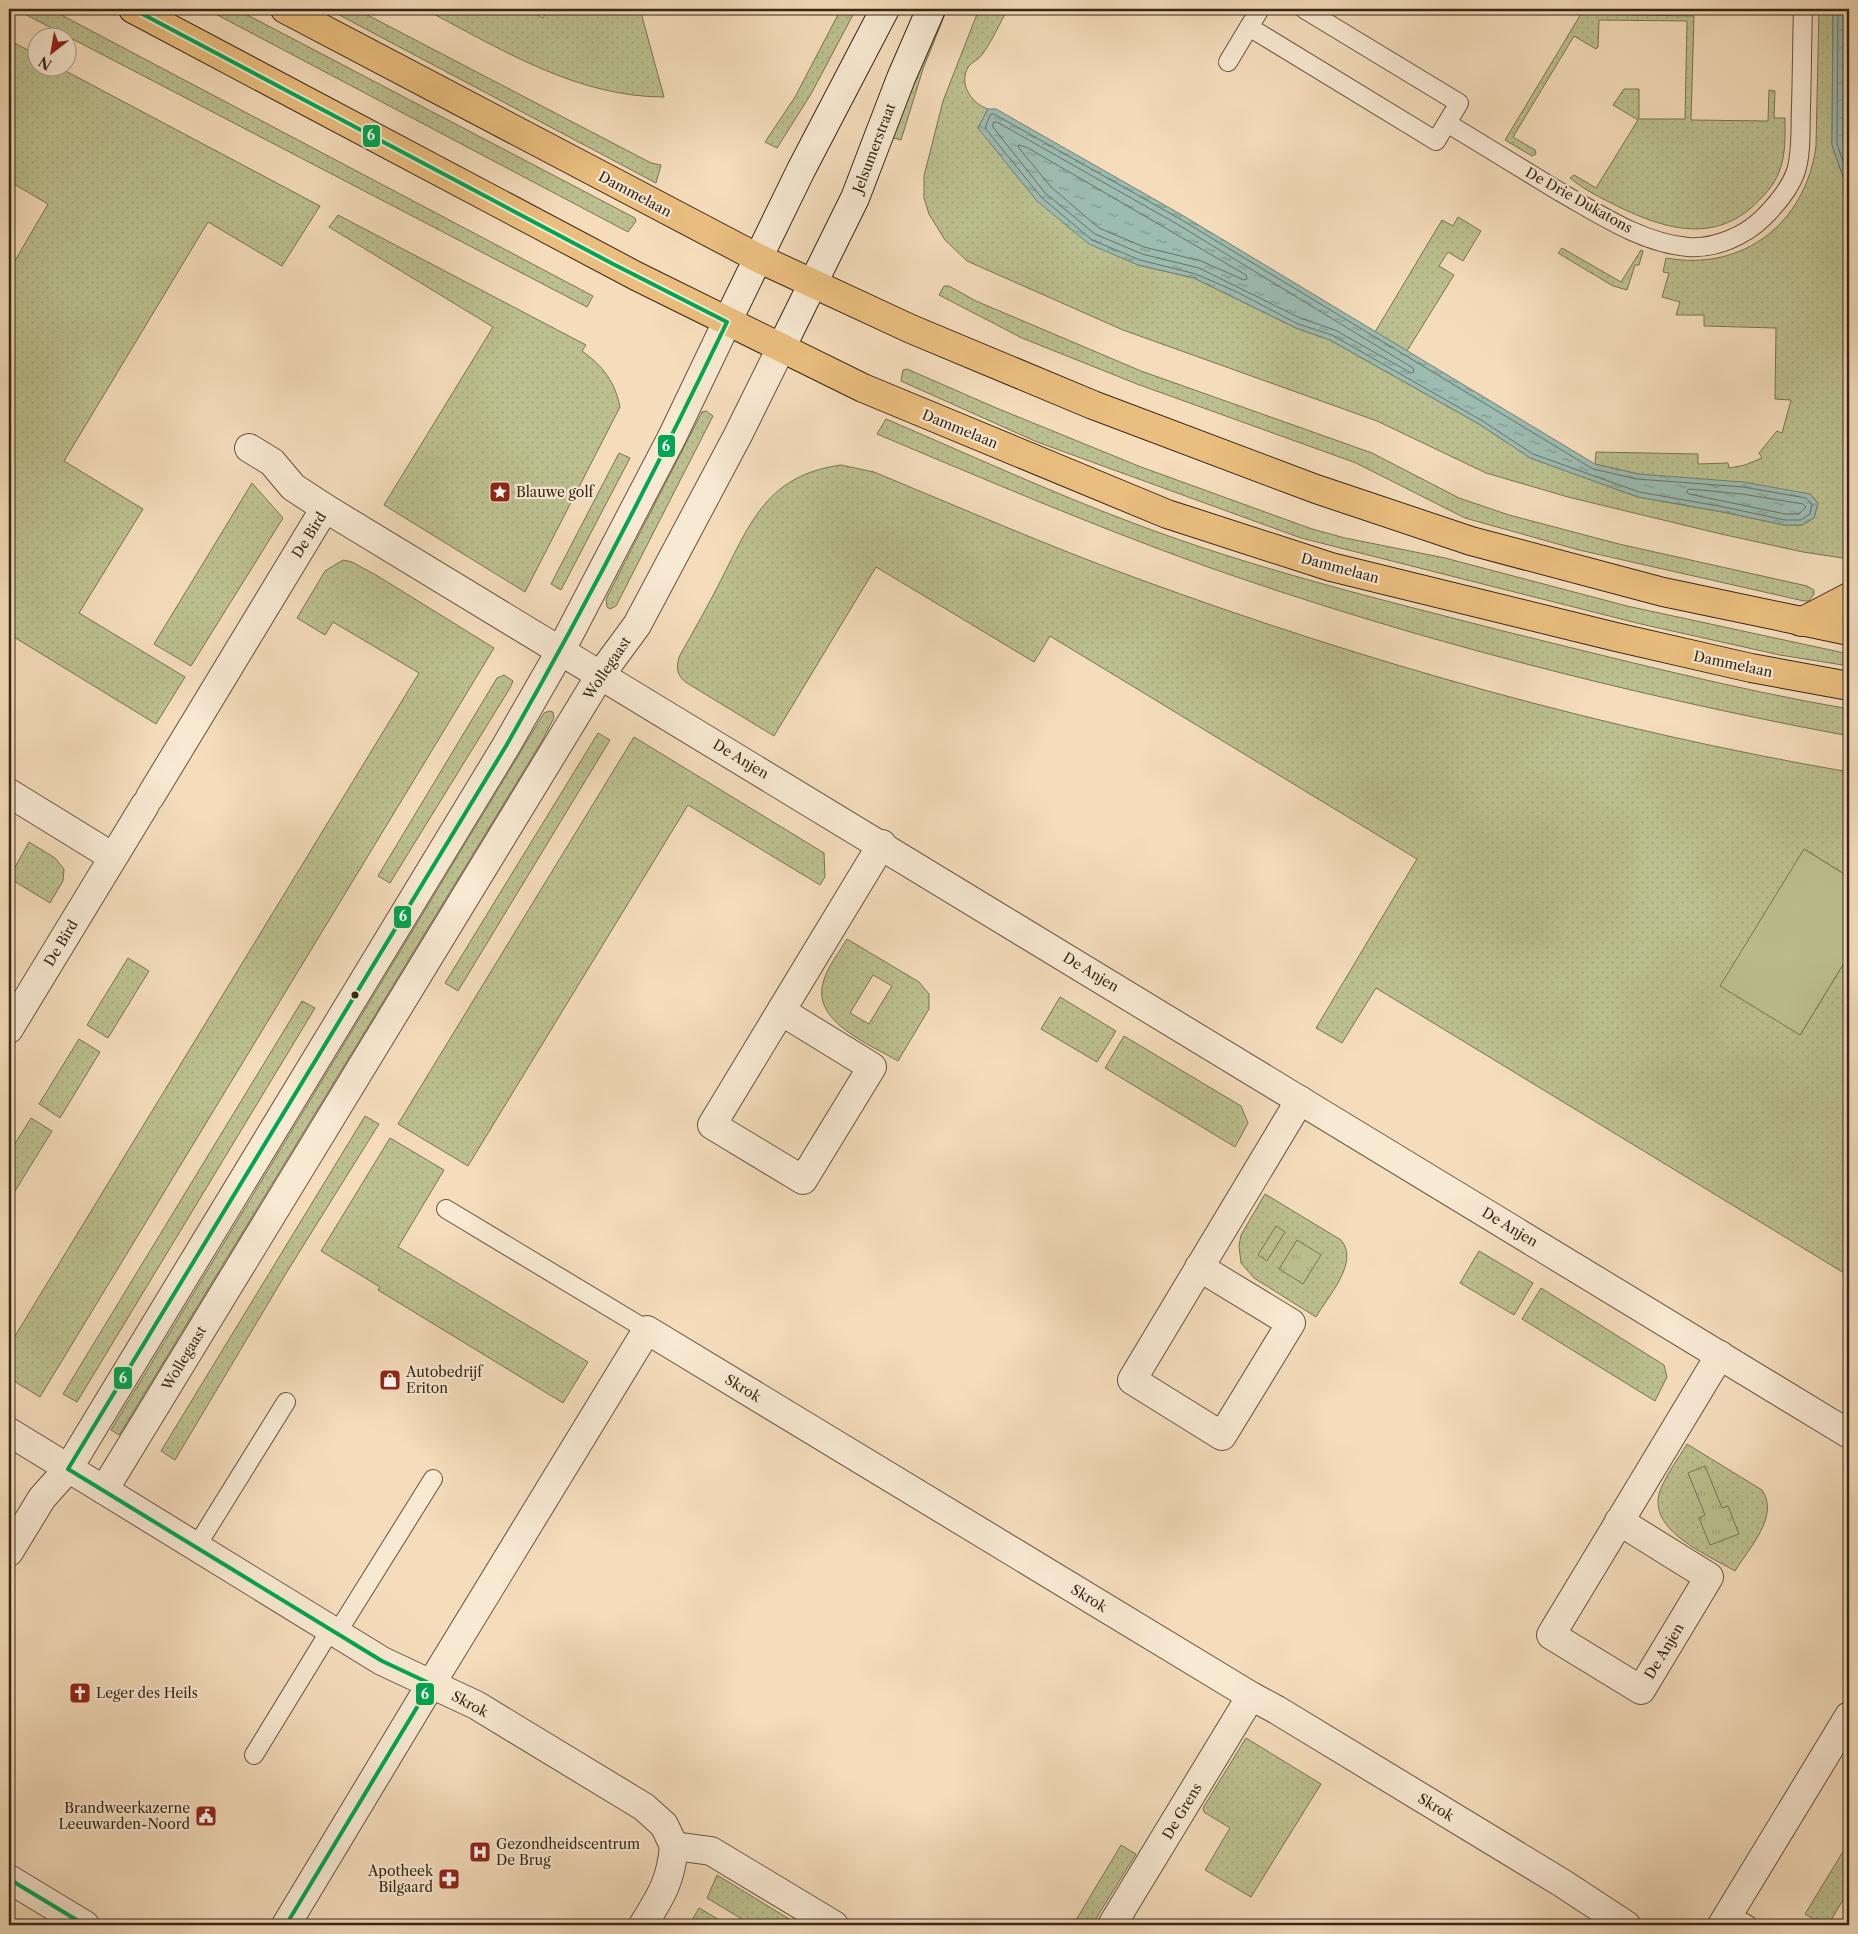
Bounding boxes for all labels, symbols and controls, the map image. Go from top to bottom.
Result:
north arrow [28,28,78,78]
text: N [35,52,55,74]
street label: Jelsumerstraat [848,100,899,197]
line badge: 6 [362,124,381,148]
text: 6 [367,126,375,144]
street label: De Drie Dukatons [1522,163,1636,237]
street label: Dammelaan [595,167,675,221]
street label: Dammelaan [919,406,1001,452]
line badge: 6 [657,434,676,458]
text: 6 [662,437,670,455]
place icon: Blauwe golf [488,480,512,504]
place label: Blauwe golf [516,483,596,501]
street label: De Bird [288,508,330,561]
street label: Dammelaan [1299,549,1381,587]
street label: Wollegaast [579,633,635,704]
street label: Dammelaan [1692,647,1774,681]
street label: De Anjen [710,735,772,783]
line badge: 6 [393,905,412,929]
text: 6 [399,907,407,925]
street label: De Bird [40,916,82,970]
street label: De Anjen [1060,948,1122,996]
unlabelled marker [350,990,360,1000]
street label: De Anjen [1479,1203,1541,1251]
street label: Wollegaast [157,1322,210,1394]
place label: Autobedrijf Eriton [405,1363,484,1397]
line badge: 6 [113,1366,133,1390]
shop icon: Autobedrijf Eriton [378,1368,402,1392]
text: 6 [119,1369,127,1387]
street label: Skrok [722,1370,765,1406]
street label: Skrok [1068,1580,1111,1616]
street label: De Anjen [1640,1620,1688,1682]
church icon: Leger des Heils [68,1681,92,1705]
line badge: 6 [415,1682,435,1706]
place label: Leger des Heils [96,1684,198,1702]
text: 6 [421,1685,429,1703]
street label: Skrok [449,1687,492,1721]
street label: De Grens [1158,1780,1206,1842]
street label: Skrok [1415,1789,1458,1825]
place label: Brandweerkazerne Leeuwarden-Noord [58,1799,190,1833]
public building icon: Brandweerkazerne Leeuwarden-Noord [194,1804,218,1828]
place label: Gezondheidscentrum De Brug [496,1835,640,1869]
hospital icon: Gezondheidscentrum De Brug [468,1840,492,1864]
place label: Apotheek Bilgaard [367,1862,434,1896]
pharmacy icon: Apotheek Bilgaard [437,1867,461,1891]

